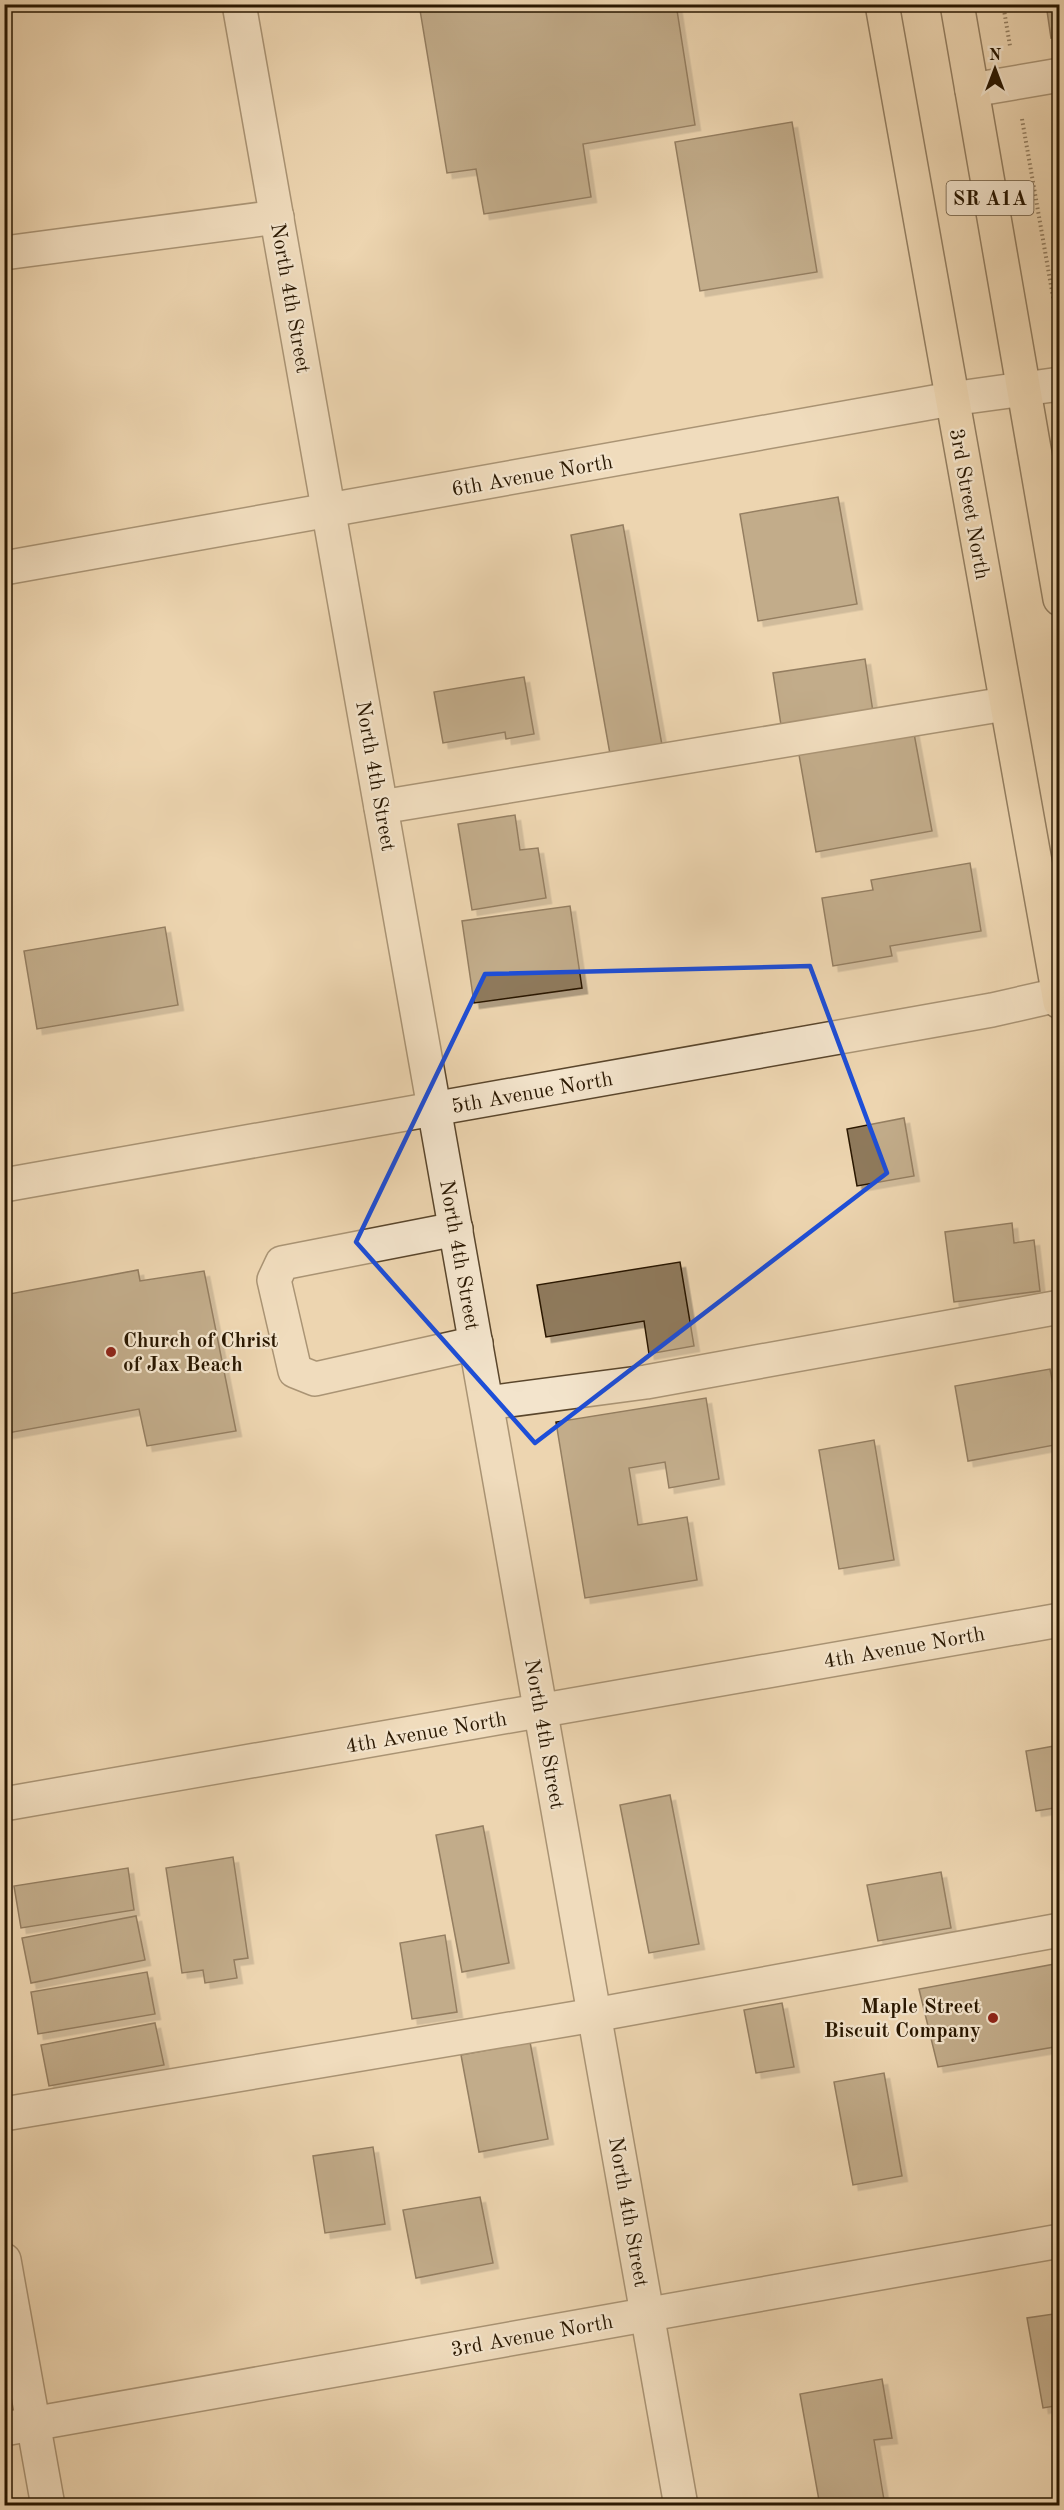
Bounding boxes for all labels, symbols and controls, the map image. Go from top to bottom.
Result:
north arrow [965,39,1025,99]
text: N [989,48,1002,64]
road number: SR A1A [946,181,1034,215]
street label: North 4th Street [266,221,313,375]
street label: 3rd Street North [945,427,992,581]
street label: 6th Avenue North [450,452,615,501]
street label: North 4th Street [351,699,398,853]
street label: 5th Avenue North [450,1069,615,1118]
street label: North 4th Street [435,1178,482,1332]
place label: Church of Christ of Jax Beach [123,1331,279,1376]
marker: Church of Christ of Jax Beach [104,1345,118,1359]
street label: 4th Avenue North [822,1624,987,1673]
street label: North 4th Street [520,1657,567,1811]
street label: 4th Avenue North [344,1709,509,1758]
place label: Maple Street Biscuit Company [824,1997,981,2042]
marker: Maple Street Biscuit Company [986,2011,1000,2025]
street label: North 4th Street [604,2135,651,2289]
street label: 3rd Avenue North [450,2312,615,2361]

